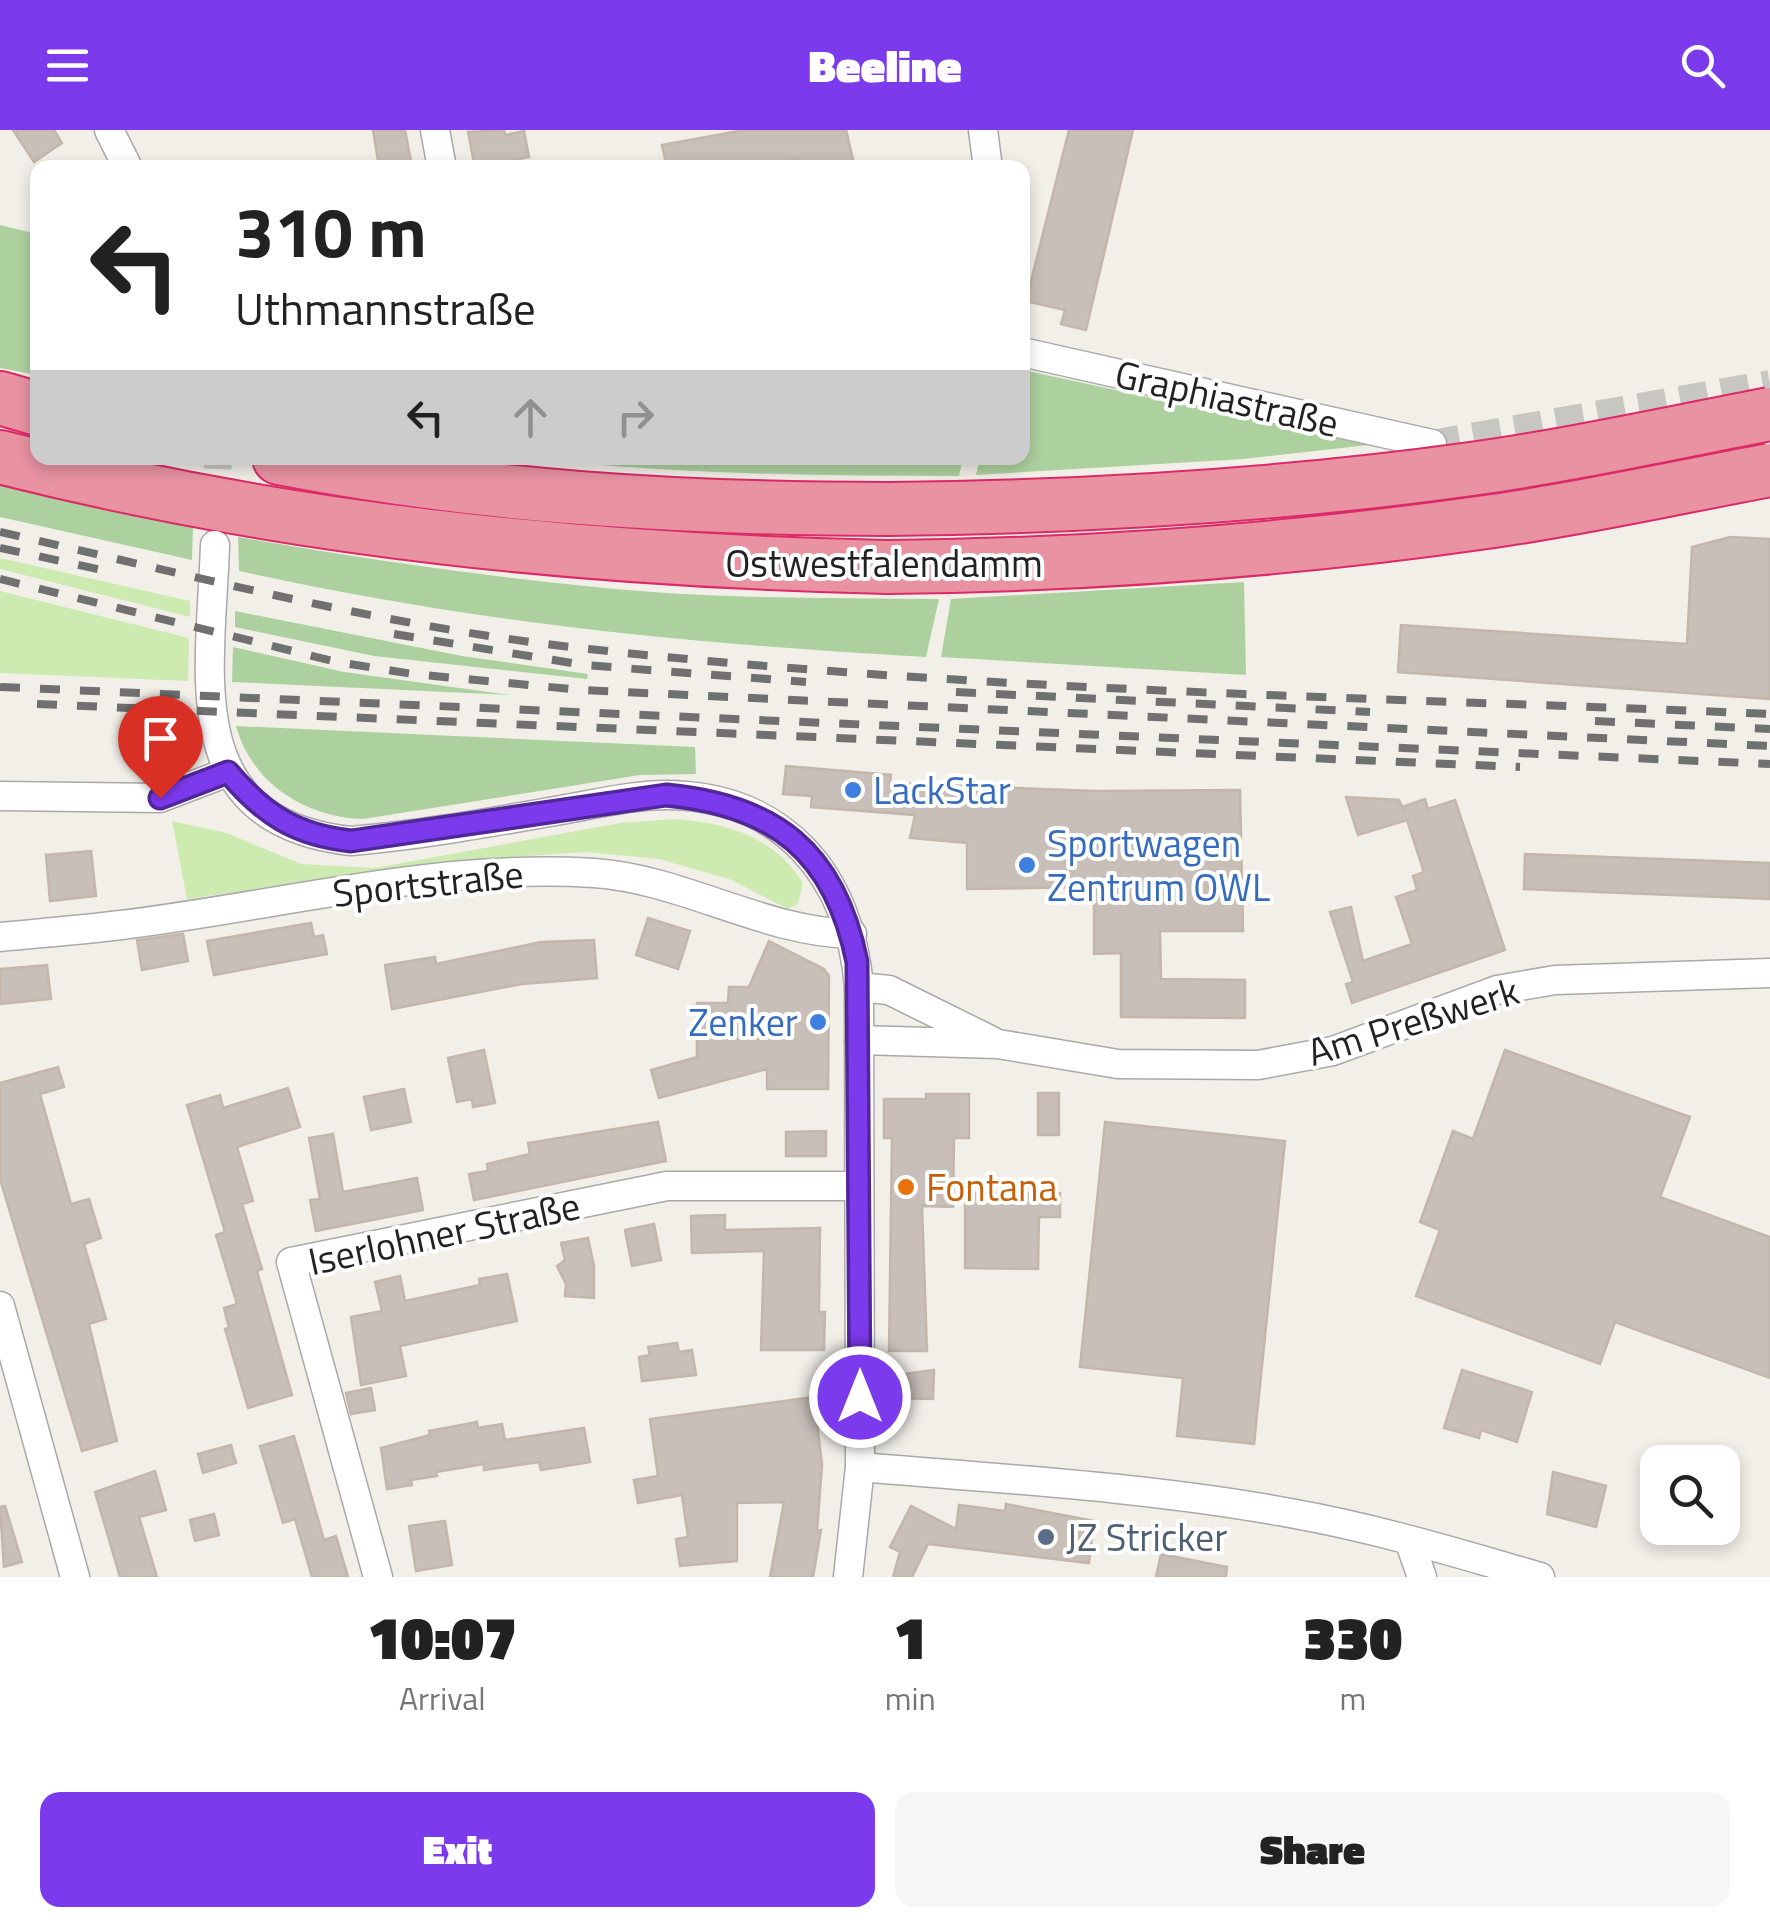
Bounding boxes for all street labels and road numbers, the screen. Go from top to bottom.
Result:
street label: Graphiastraße [1110,344,1344,452]
street label: Ostwestfalendamm [725,534,1043,592]
street label: Sportstraße [330,844,526,922]
street label: Am Preßwerk [1300,961,1526,1081]
street label: Iserlohner Straße [303,1176,585,1290]

